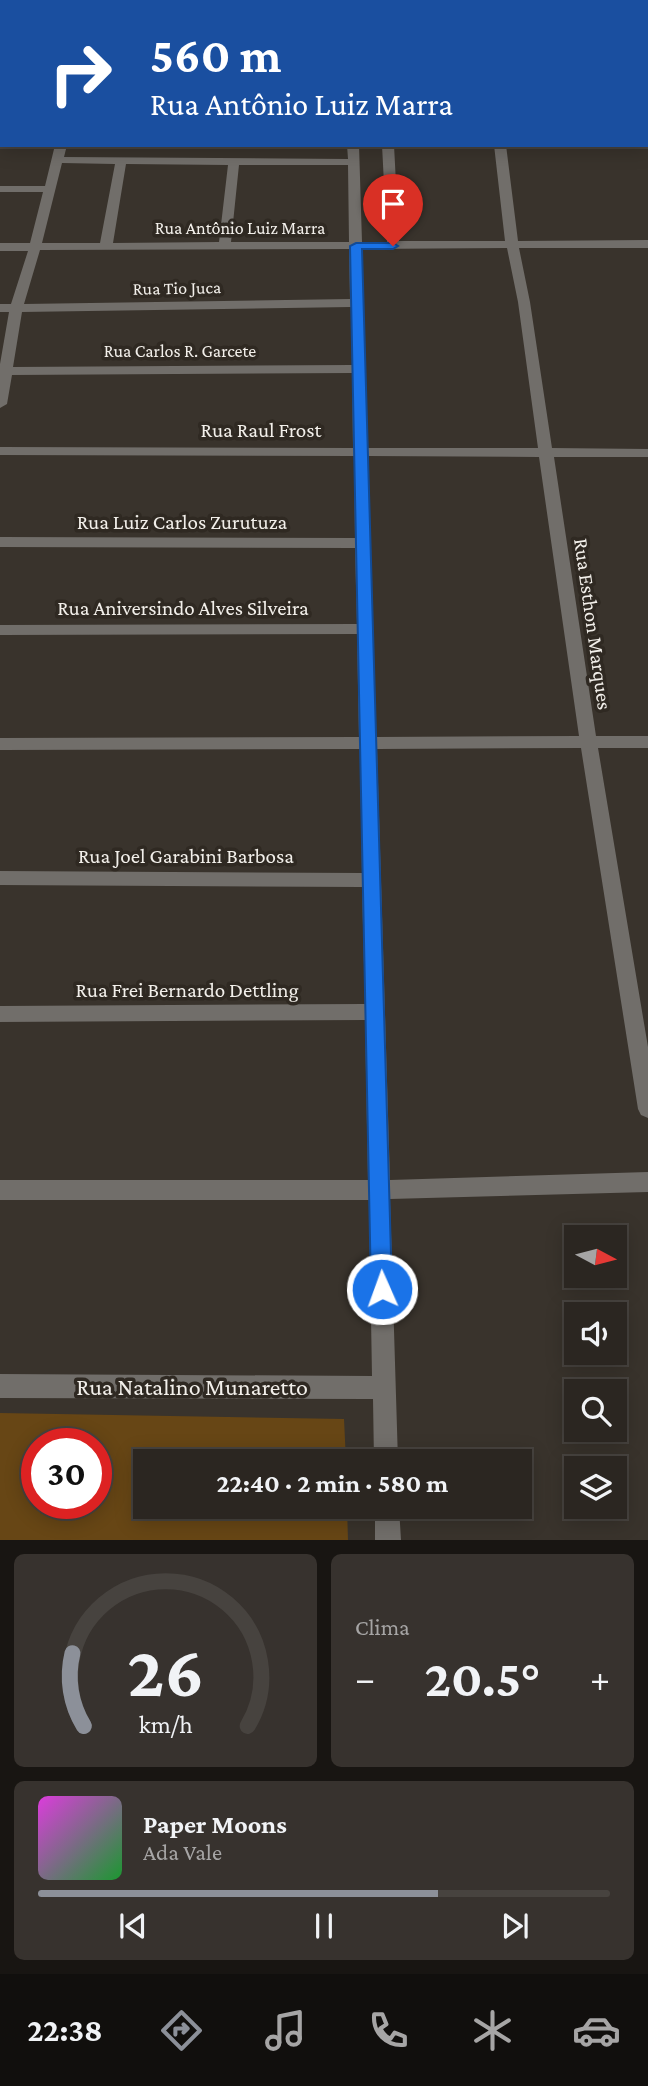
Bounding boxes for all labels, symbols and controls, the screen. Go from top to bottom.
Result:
icon: right [35,28,126,119]
text: 560 m [150,28,281,83]
text: Rua Antônio Luiz Marra [150,86,453,122]
pin [363,174,423,246]
icon: arrive [374,185,412,223]
street label: Rua Antônio Luiz Marra [155,218,325,238]
street label: Rua Tio Juca [133,277,221,299]
street label: Rua Carlos R. Garcete [104,341,256,361]
street label: Rua Raul Frost [201,418,322,442]
street label: Rua Luiz Carlos Zurutuza [77,510,288,534]
street label: Rua Esthon Marques [569,537,617,711]
street label: Rua Aniversindo Alves Silveira [57,596,309,620]
street label: Rua Joel Garabini Barbosa [78,844,294,868]
street label: Rua Frei Bernardo Dettling [75,978,299,1002]
north arrow [564,1225,626,1288]
map controls [564,1225,627,1519]
position arrow [345,1252,419,1326]
button: sound [564,1302,627,1365]
street label: Rua Natalino Munaretto [76,1373,308,1400]
button: search [564,1379,627,1442]
speed limit sign: 30 [21,1428,112,1519]
button: layers [564,1456,627,1519]
text: 22:40 · 2 min · 580 m [217,1469,448,1498]
text: Clima [355,1614,410,1640]
text: 26 [127,1632,204,1713]
text: 20.5° [425,1649,540,1707]
text: − [355,1657,375,1699]
text: + [590,1657,610,1699]
text: km/h [139,1711,192,1738]
text: Paper Moons [143,1810,287,1839]
text: Ada Vale [143,1839,222,1865]
icon: previous [114,1907,152,1945]
icon: pause [305,1907,343,1945]
icon: next [496,1907,534,1945]
icon: directions [157,2006,206,2055]
icon: music [261,2006,310,2055]
icon: phone [364,2006,413,2055]
icon: climate [468,2006,517,2055]
icon: car [572,2006,621,2055]
text: 22:38 [27,2012,103,2048]

